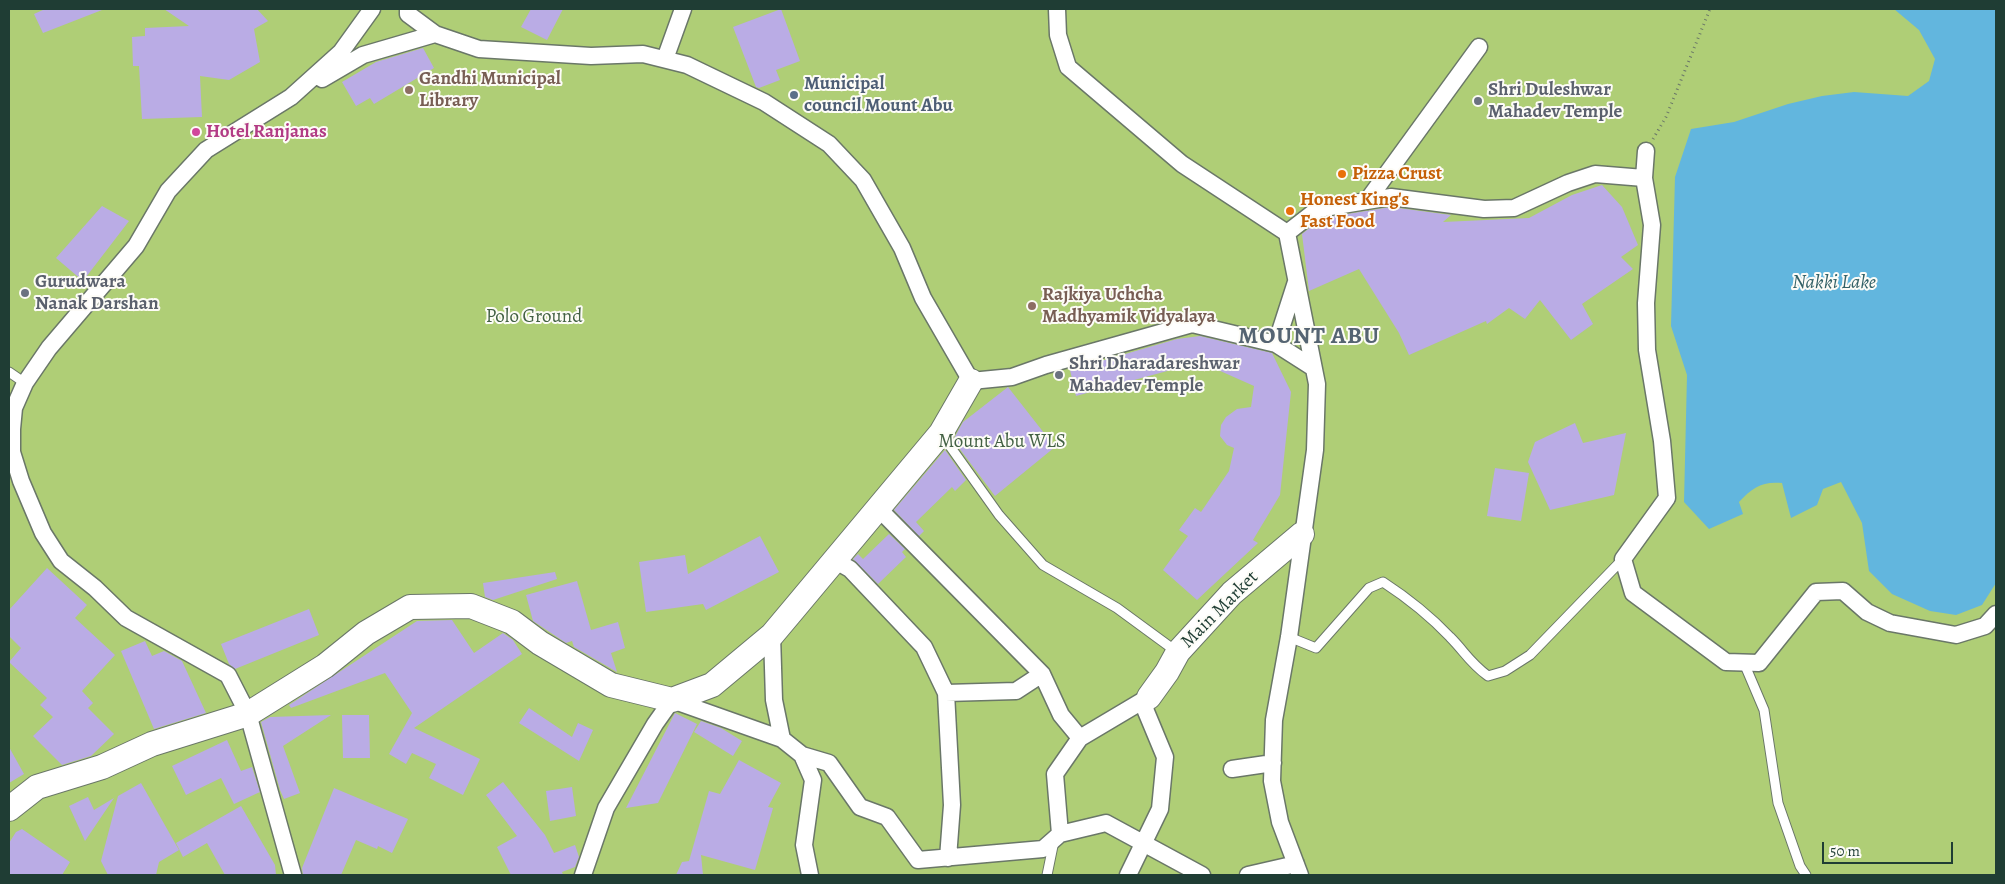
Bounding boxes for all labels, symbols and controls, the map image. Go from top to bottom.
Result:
place label: Gandhi Municipal Library [419,68,561,112]
place label: Municipal council Mount Abu [804,73,953,117]
place label: Shri Duleshwar Mahadev Temple [1488,79,1622,123]
marker: Gandhi Municipal Library [403,84,415,96]
marker: Municipal council Mount Abu [788,89,800,101]
marker: Shri Duleshwar Mahadev Temple [1472,95,1484,107]
place label: Hotel Ranjanas [206,121,327,143]
marker: Hotel Ranjanas [190,126,202,138]
place label: Pizza Crust [1352,163,1442,185]
marker: Pizza Crust [1336,168,1348,180]
place label: Honest King's Fast Food [1300,189,1409,233]
marker: Honest King's Fast Food [1284,205,1296,217]
place label: Gurudwara Nanak Darshan [35,271,159,315]
water label: Nakki Lake [1792,271,1876,295]
place label: Rajkiya Uchcha Madhyamik Vidyalaya [1042,284,1216,328]
marker: Gurudwara Nanak Darshan [19,287,31,299]
marker: Rajkiya Uchcha Madhyamik Vidyalaya [1026,300,1038,312]
park label: Polo Ground [486,306,582,328]
district label: MOUNT ABU [1237,323,1381,351]
place label: Shri Dharadareshwar Mahadev Temple [1069,353,1240,397]
marker: Shri Dharadareshwar Mahadev Temple [1053,369,1065,381]
park label: Mount Abu WLS [938,431,1066,453]
street label: Main Market [1177,567,1263,653]
scale bar [1825,832,1956,864]
text: 50 m [1830,841,1860,861]

